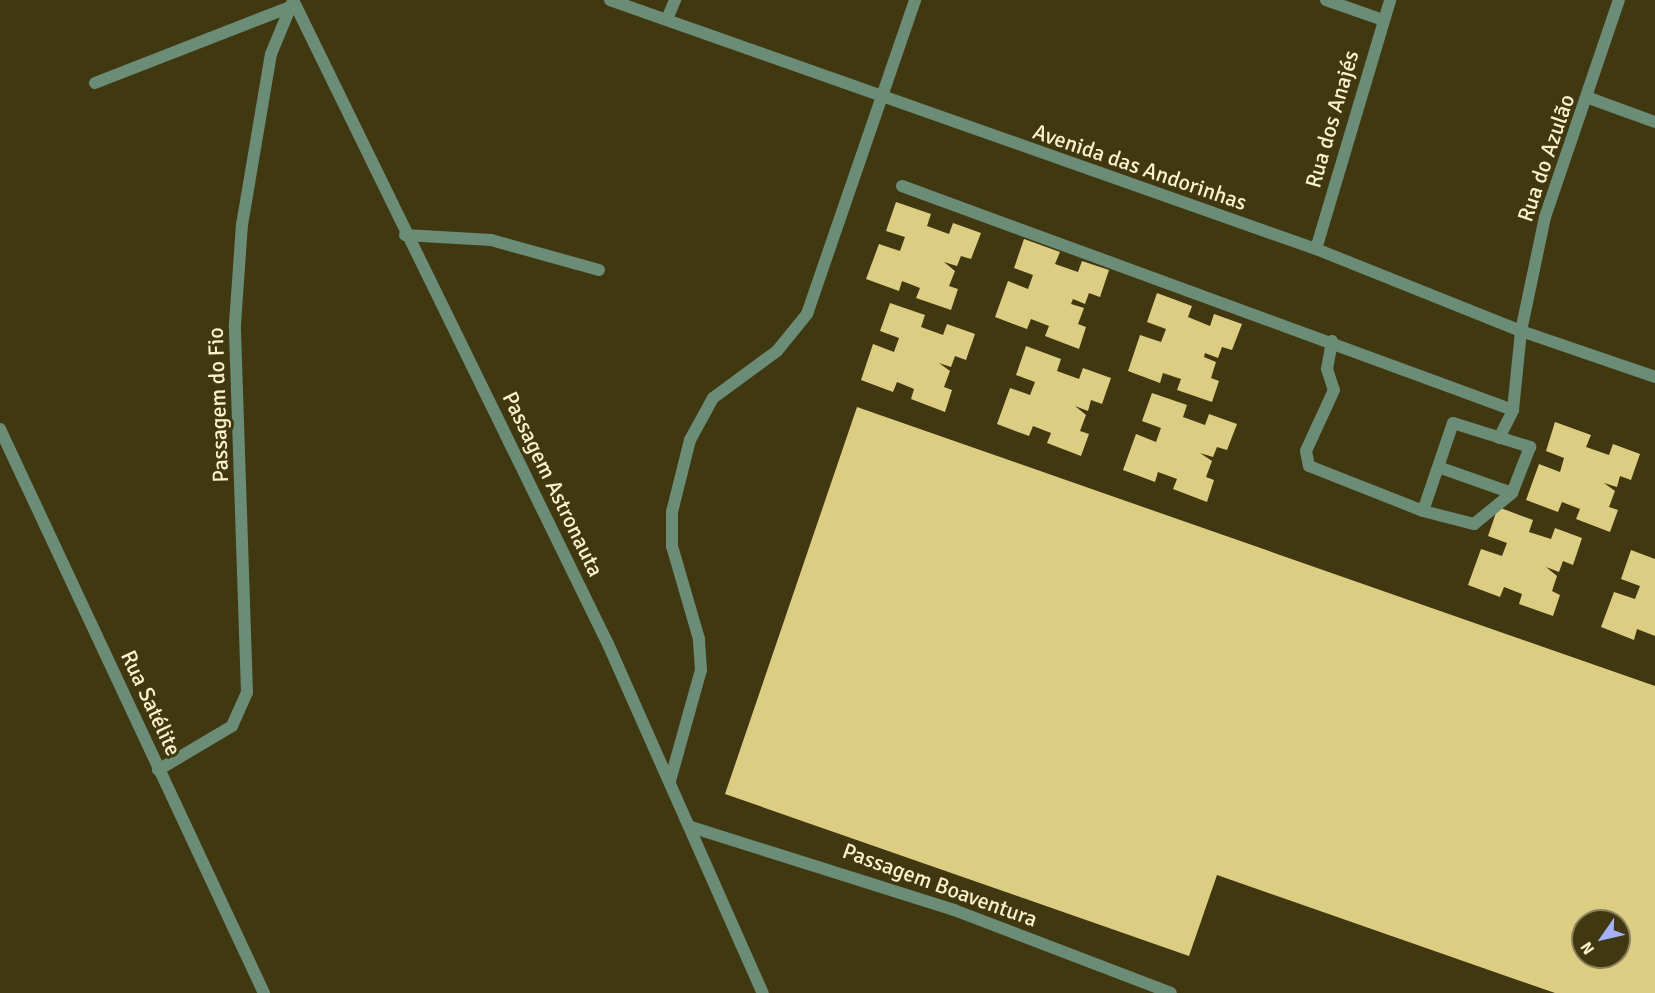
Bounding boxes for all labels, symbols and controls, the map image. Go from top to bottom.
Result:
street label: Rua dos Anajés [1300,47,1364,191]
street label: Rua do Azulão [1512,91,1580,225]
street label: Avenida das Andorinhas [1030,118,1250,216]
street label: Passagem do Fio [202,327,234,483]
street label: Passagem Astronauta [497,387,609,581]
street label: Rua Satélite [115,646,187,760]
street label: Passagem Boaventura [839,837,1041,933]
north arrow [1571,909,1631,969]
text: N [1576,938,1599,958]

